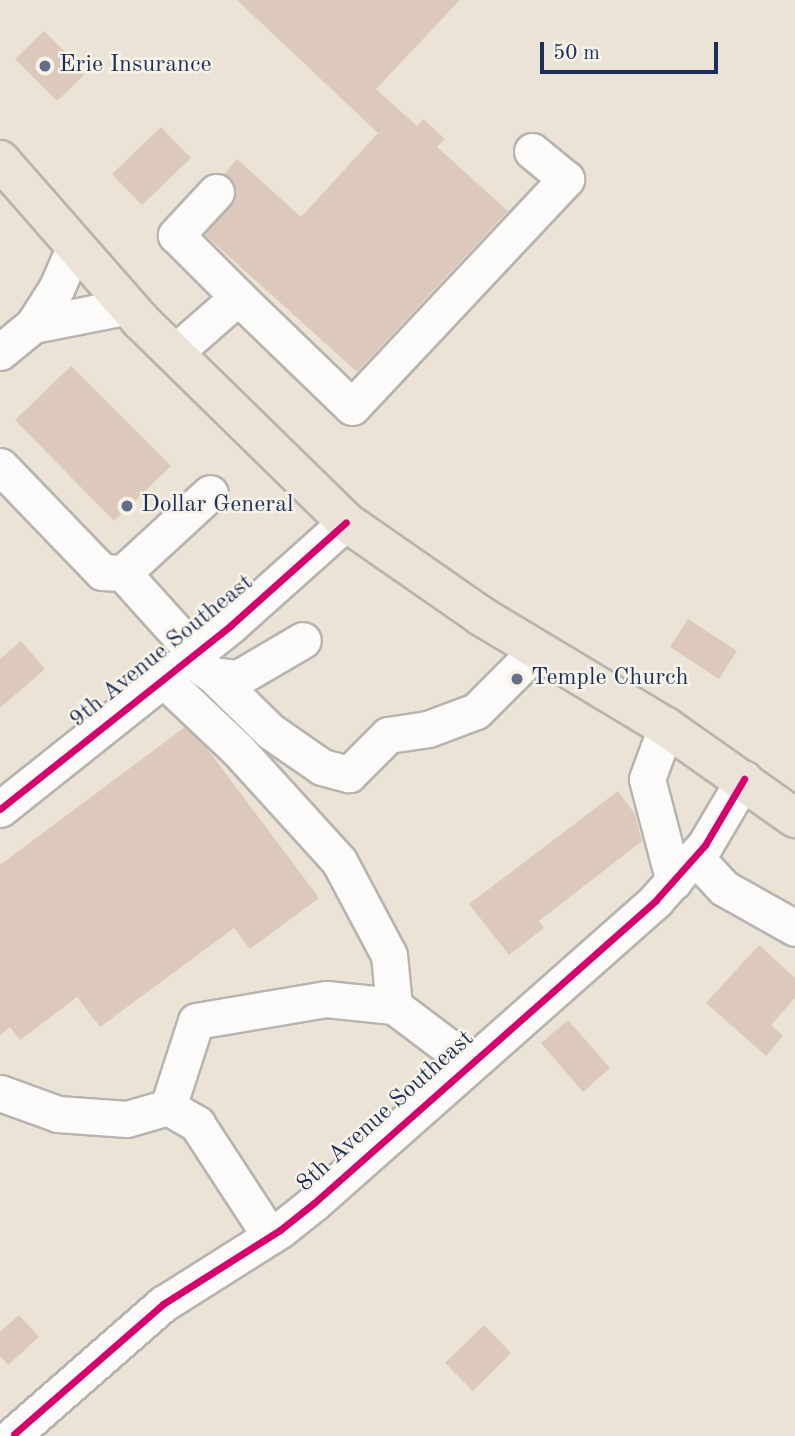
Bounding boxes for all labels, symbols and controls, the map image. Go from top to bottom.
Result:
scale bar [543,28,722,72]
text: 50 m [553,43,600,64]
place label: Erie Insurance [59,52,211,80]
marker: Erie Insurance [37,58,53,74]
place label: Dollar General [141,492,293,520]
marker: Dollar General [119,498,135,514]
street label: 9th Avenue Southeast [64,569,260,735]
place label: Temple Church [531,665,689,693]
marker: Temple Church [509,671,525,687]
street label: 8th Avenue Southeast [292,1025,480,1199]

